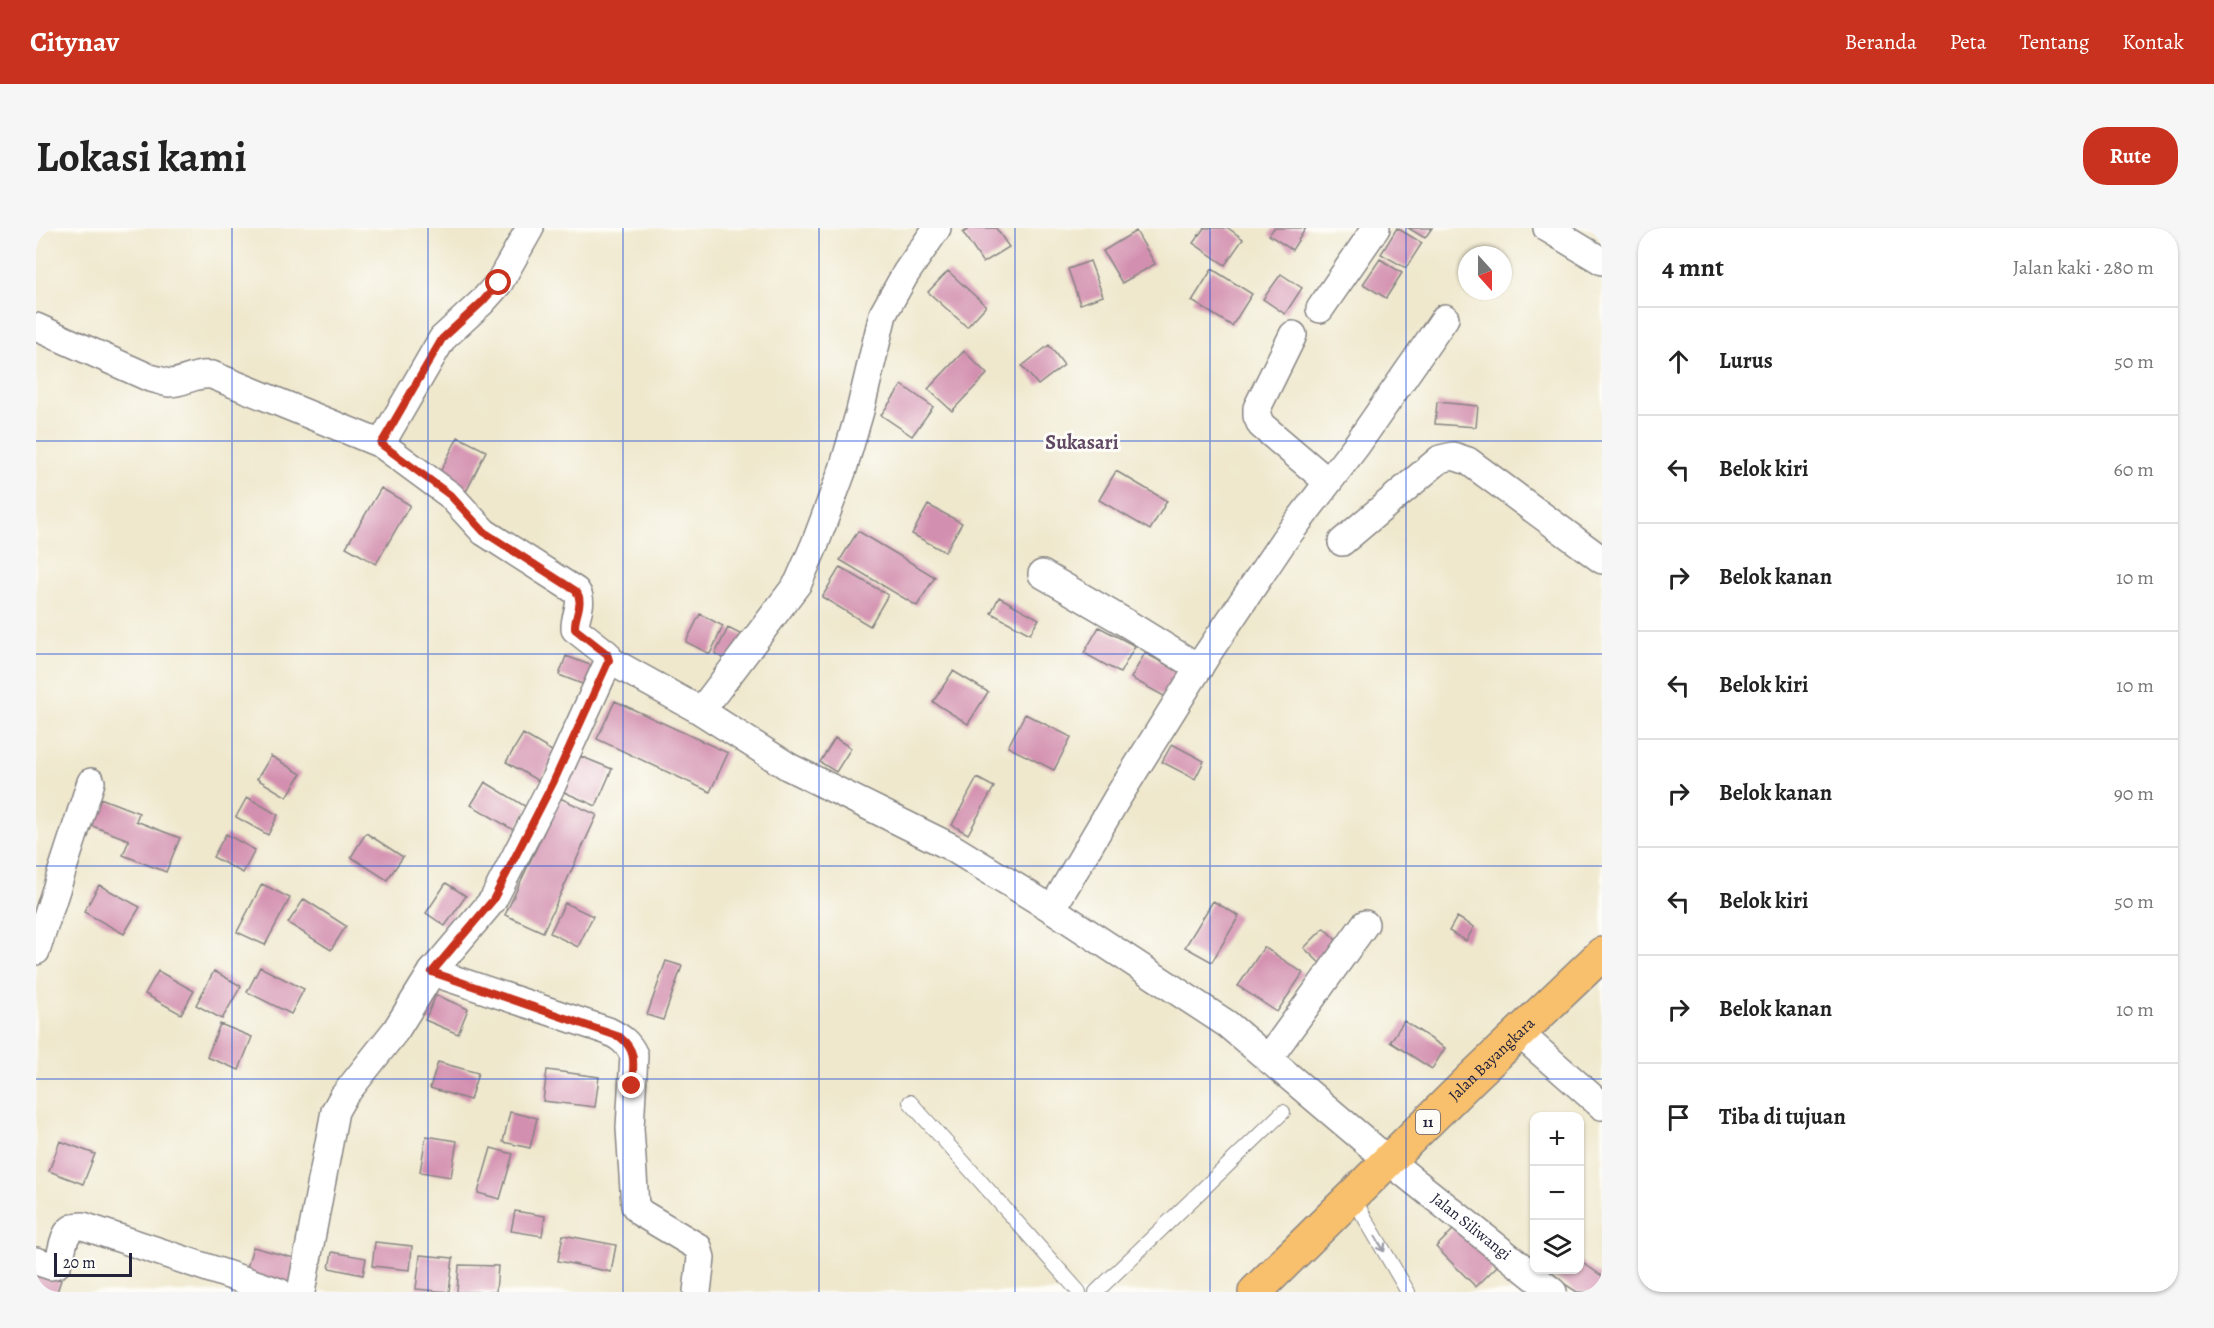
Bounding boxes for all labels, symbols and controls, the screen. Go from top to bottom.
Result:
text: Citynav [30,23,119,61]
text: Beranda [1845,28,1917,56]
text: Peta [1950,28,1986,56]
text: Tentang [2019,28,2089,56]
text: Kontak [2122,28,2184,56]
button: Rute [2083,127,2178,185]
text: Lokasi kami [36,128,247,185]
north arrow [1458,246,1512,300]
text: 4 mnt [1662,250,1724,285]
text: Jalan kaki · 280 m [2013,254,2154,281]
route start [485,269,511,295]
icon: ahead [1662,345,1695,378]
text: Lurus [1719,346,1773,376]
text: 50 m [2114,348,2154,375]
district label: Sukasari [1045,429,1119,456]
icon: left [1662,453,1695,486]
text: Belok kiri [1719,454,1808,484]
text: 60 m [2114,456,2154,483]
icon: right [1662,561,1695,594]
text: Belok kanan [1719,562,1832,592]
text: 10 m [2116,564,2154,591]
icon: left [1662,669,1695,702]
text: Belok kiri [1719,670,1808,700]
text: 10 m [2116,672,2154,699]
icon: right [1662,777,1695,810]
text: Belok kanan [1719,778,1832,808]
text: 90 m [2114,780,2154,807]
icon: left [1662,885,1695,918]
text: Belok kiri [1719,886,1808,916]
text: 50 m [2114,888,2154,915]
icon: right [1662,993,1695,1026]
text: Belok kanan [1719,994,1832,1024]
text: 10 m [2116,996,2154,1023]
street label: Jalan Bayangkara [1444,1012,1540,1106]
route end [618,1072,644,1098]
icon: arrive [1662,1101,1695,1134]
text: Tiba di tujuan [1719,1102,1846,1132]
road number: 11 [1416,1110,1440,1134]
map controls [1530,1112,1584,1274]
button: + [1530,1112,1584,1166]
button: − [1530,1166,1584,1220]
street label: Jalan Siliwangi [1426,1188,1516,1265]
button: layers [1530,1220,1584,1274]
one-way arrow [1374,1235,1386,1252]
scale bar [54,1250,132,1278]
text: 20 m [63,1252,96,1274]

